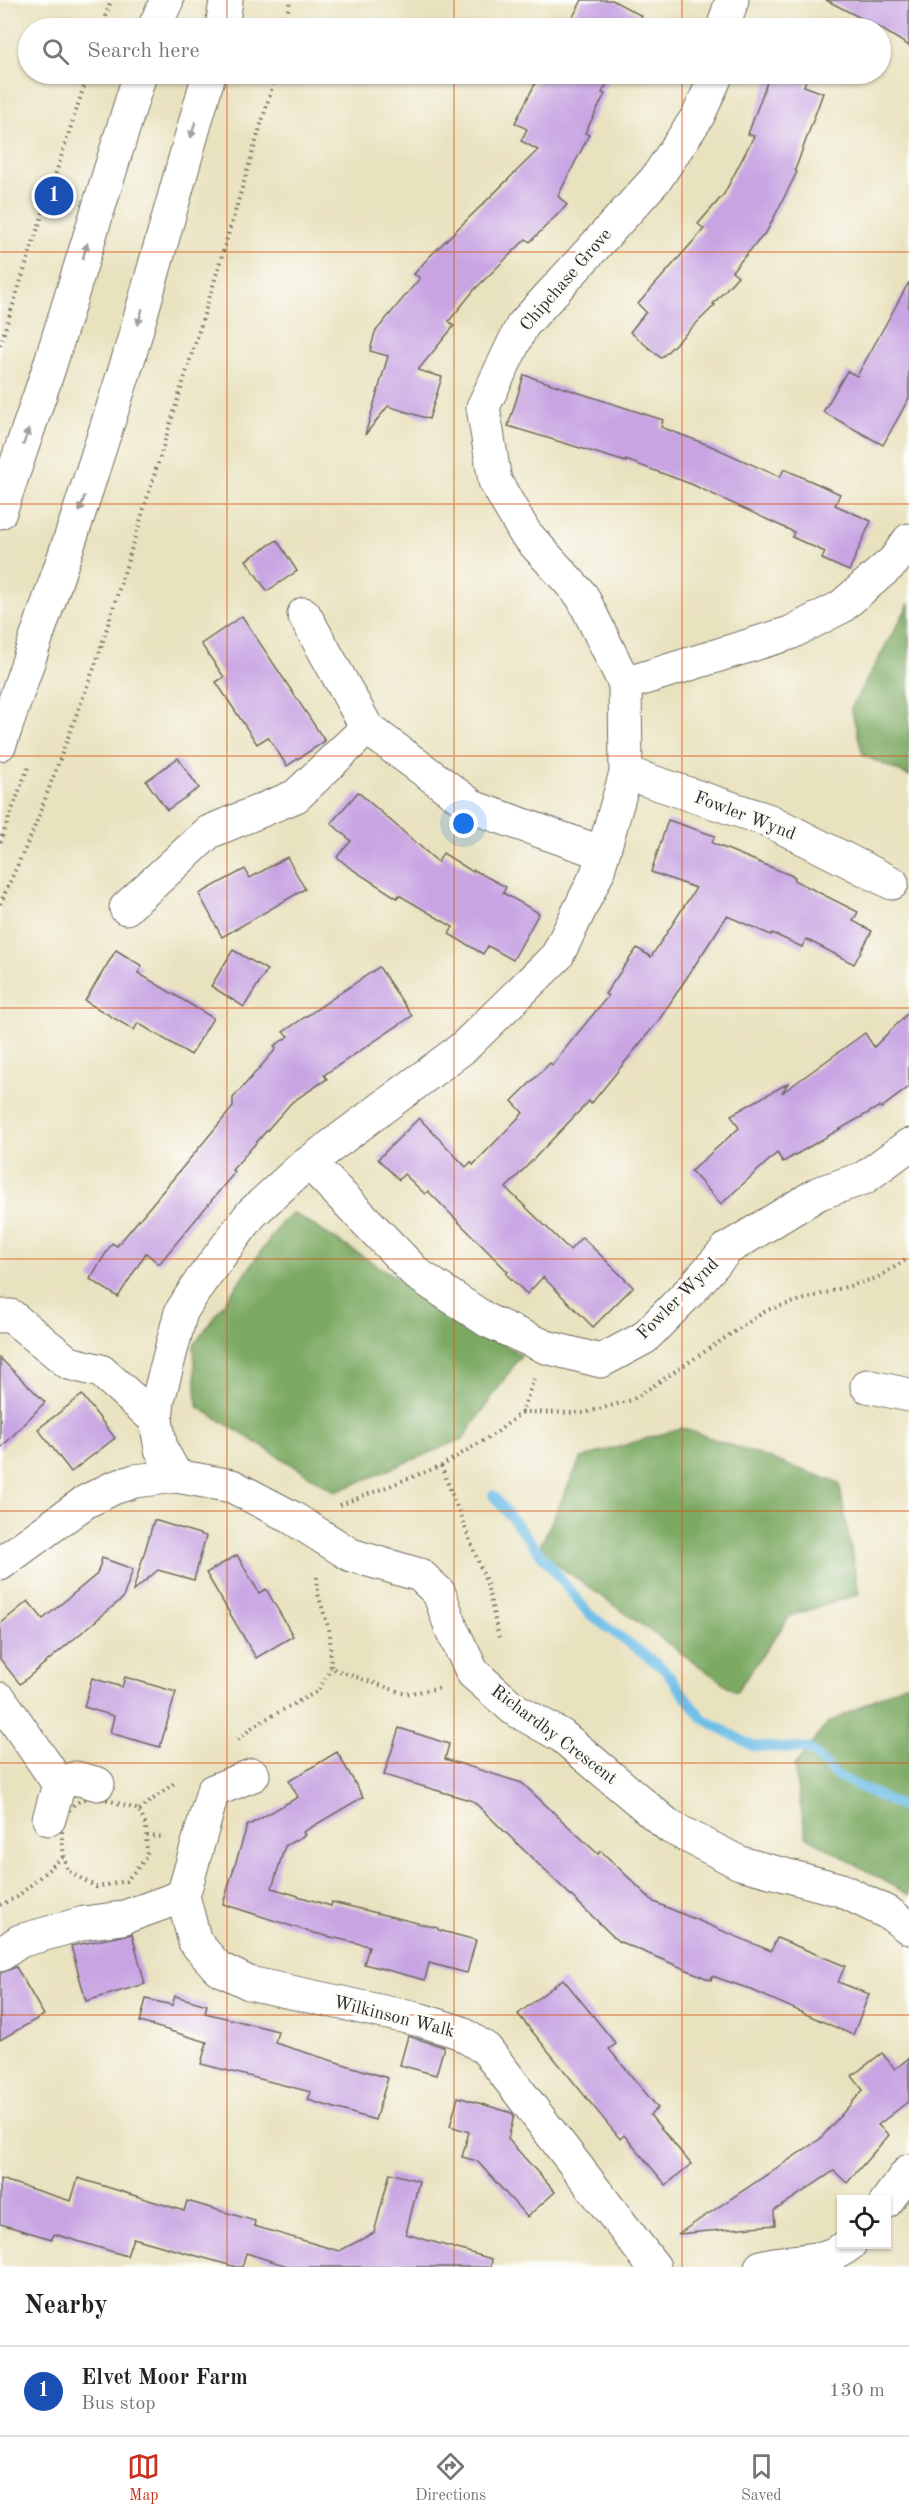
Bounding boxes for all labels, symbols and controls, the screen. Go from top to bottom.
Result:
search box [18,18,891,84]
icon: search [39,35,72,68]
text: Search here [87,40,200,62]
one-way arrow [188,121,197,139]
pin: 1 [34,174,74,218]
street label: Chipchase Grove [517,225,615,335]
one-way arrow [81,242,90,260]
one-way arrow [135,309,144,327]
one-way arrow [21,427,31,445]
one-way arrow [77,495,86,513]
street label: Fowler Wynd [692,788,798,844]
your location [449,809,478,838]
street label: Fowler Wynd [634,1255,722,1343]
street label: Richardby Crescent [488,1682,620,1788]
street label: Wilkinson Walk [331,1993,457,2041]
map controls [837,2195,891,2249]
button: locate [837,2195,891,2249]
text: Nearby [24,2293,108,2319]
text: Elvet Moor Farm [81,2367,248,2389]
text: 1 [38,2381,49,2401]
text: 130 m [829,2381,885,2401]
text: Bus stop [81,2394,156,2414]
tab: Map [127,2450,160,2506]
tab: Directions [415,2450,486,2506]
tab: Saved [741,2450,782,2506]

